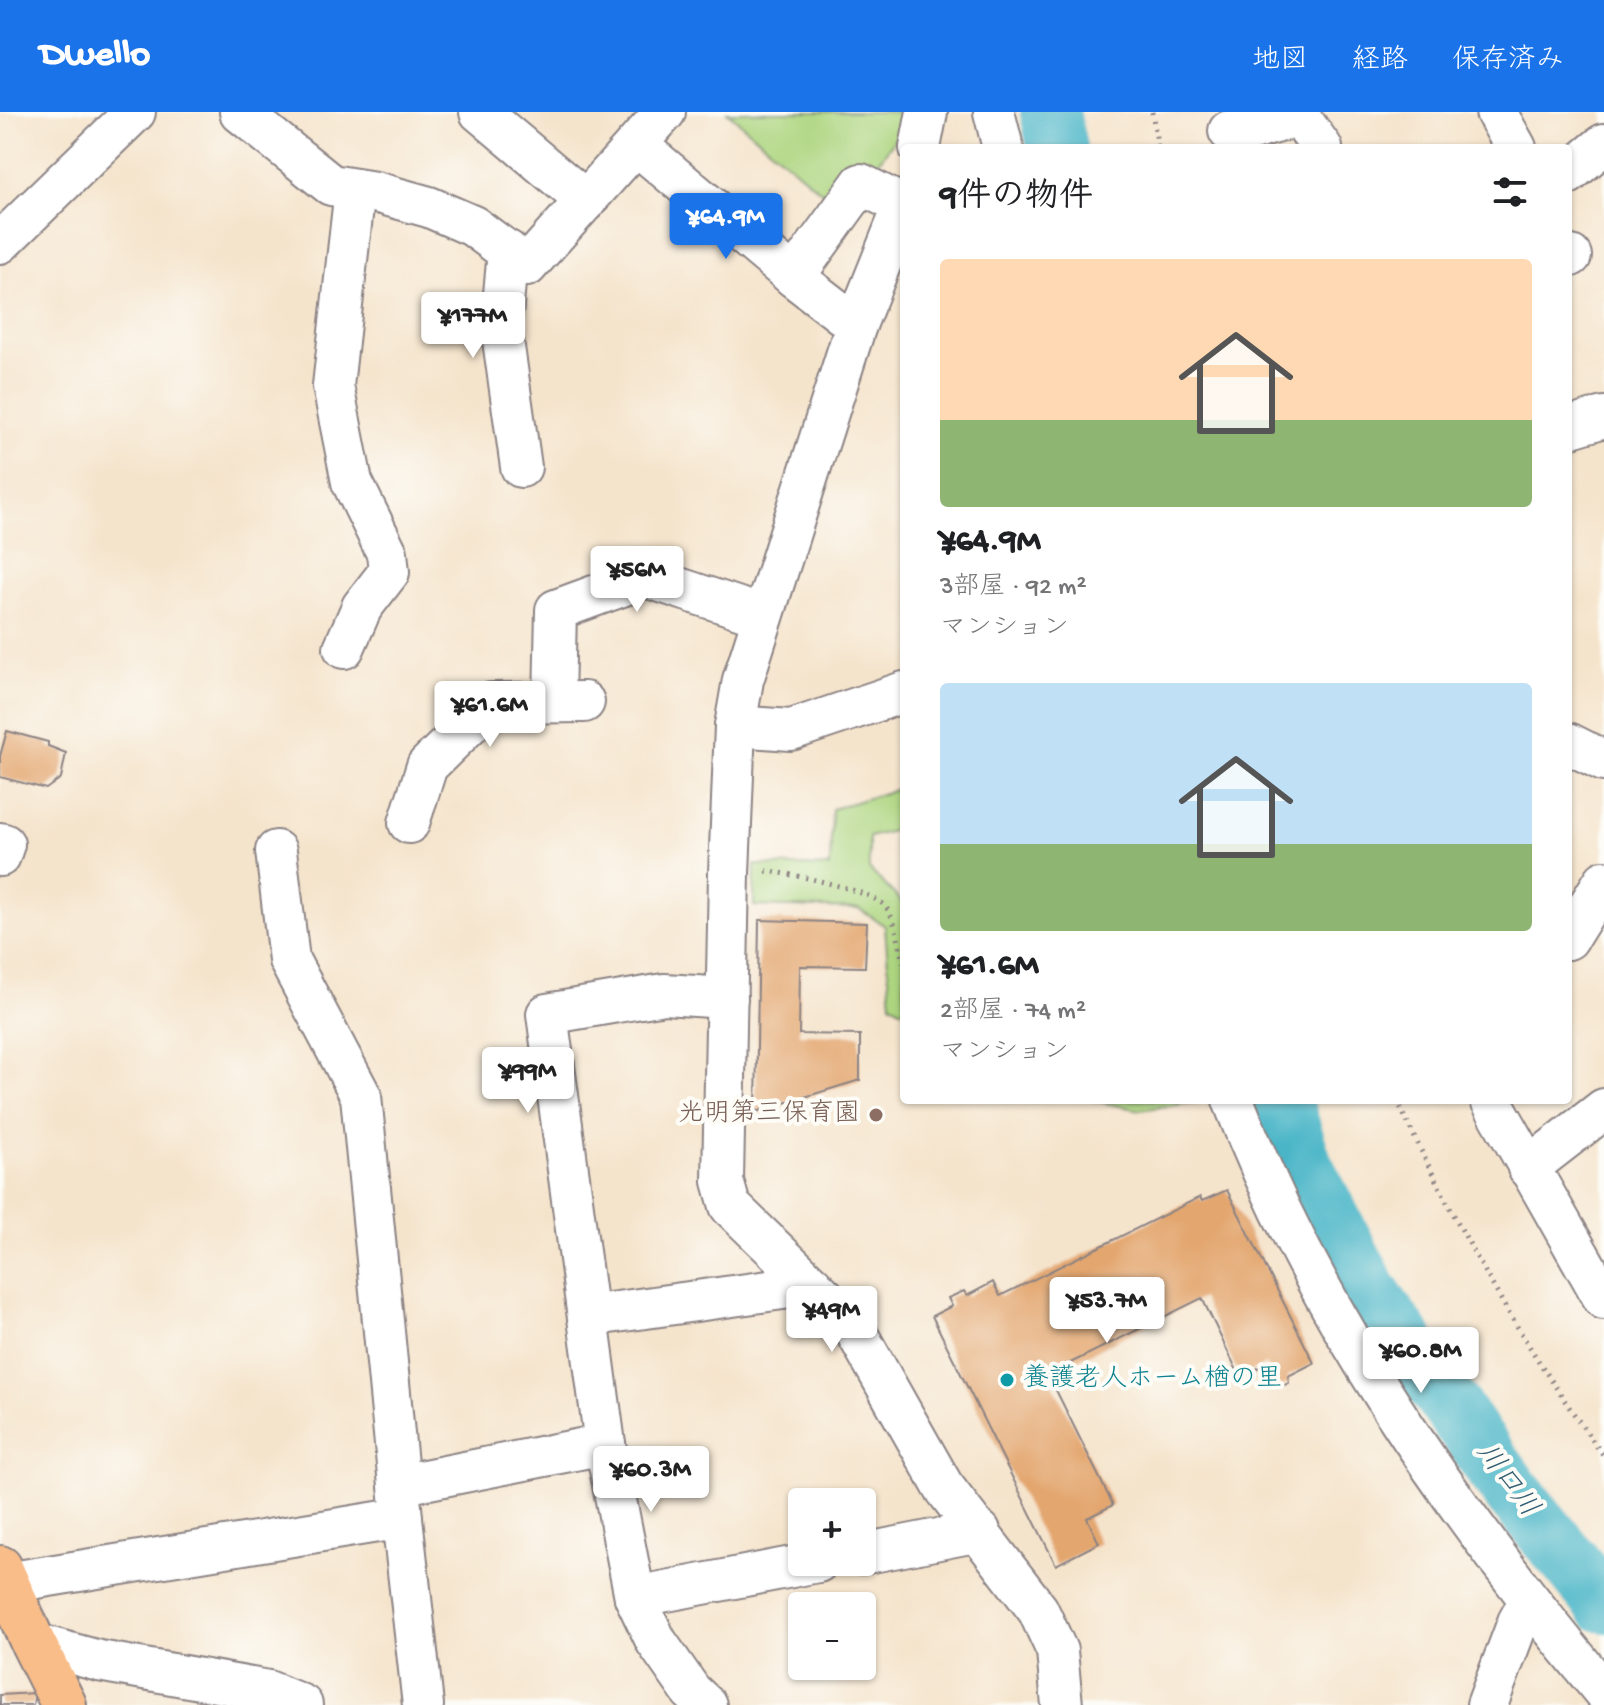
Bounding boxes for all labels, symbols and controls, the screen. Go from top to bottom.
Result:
text: Dwello [40,34,150,78]
text: 地図 [1252,45,1308,78]
text: 経路 [1352,45,1408,78]
text: 保存済み [1452,45,1564,78]
icon: filters [1488,170,1532,214]
text: 9件の物件 [940,179,1093,219]
pin: ¥64.9M [661,193,791,261]
text: ¥64.9M [688,203,764,234]
pin: ¥177M [417,292,529,360]
text: ¥177M [439,302,507,333]
icon: home [1164,311,1308,455]
text: ¥64.9M [940,523,1040,563]
pin: ¥56M [590,546,684,614]
text: ¥56M [609,556,665,587]
text: 3部屋 · 92 m² [940,573,1087,604]
text: マンション [940,614,1069,645]
pin: ¥61.6M [425,681,555,749]
text: ¥61.6M [452,691,528,722]
icon: home [1164,735,1308,879]
text: ¥61.6M [940,947,1038,987]
text: 2部屋 · 74 m² [940,997,1086,1028]
text: マンション [940,1038,1069,1069]
pin: ¥99M [481,1047,575,1115]
text: ¥99M [500,1057,556,1088]
place label: 光明第三保育園 [678,1098,860,1131]
marker: 光明第三保育園 [867,1106,885,1124]
pin: ¥53.7M [1042,1277,1172,1345]
pin: ¥49M [785,1286,879,1354]
text: ¥53.7M [1068,1287,1146,1318]
text: ¥49M [804,1296,860,1327]
pin: ¥60.8M [1356,1327,1486,1395]
text: ¥60.8M [1381,1337,1461,1368]
place label: 養護老人ホーム楢の里 [1023,1363,1282,1396]
marker: 養護老人ホーム楢の里 [998,1371,1016,1389]
water label: 川口川 [1468,1438,1544,1524]
pin: ¥60.3M [586,1446,716,1514]
text: ¥60.3M [611,1456,691,1487]
map controls [788,1488,876,1680]
button: + [788,1488,876,1576]
button: − [788,1592,876,1680]

